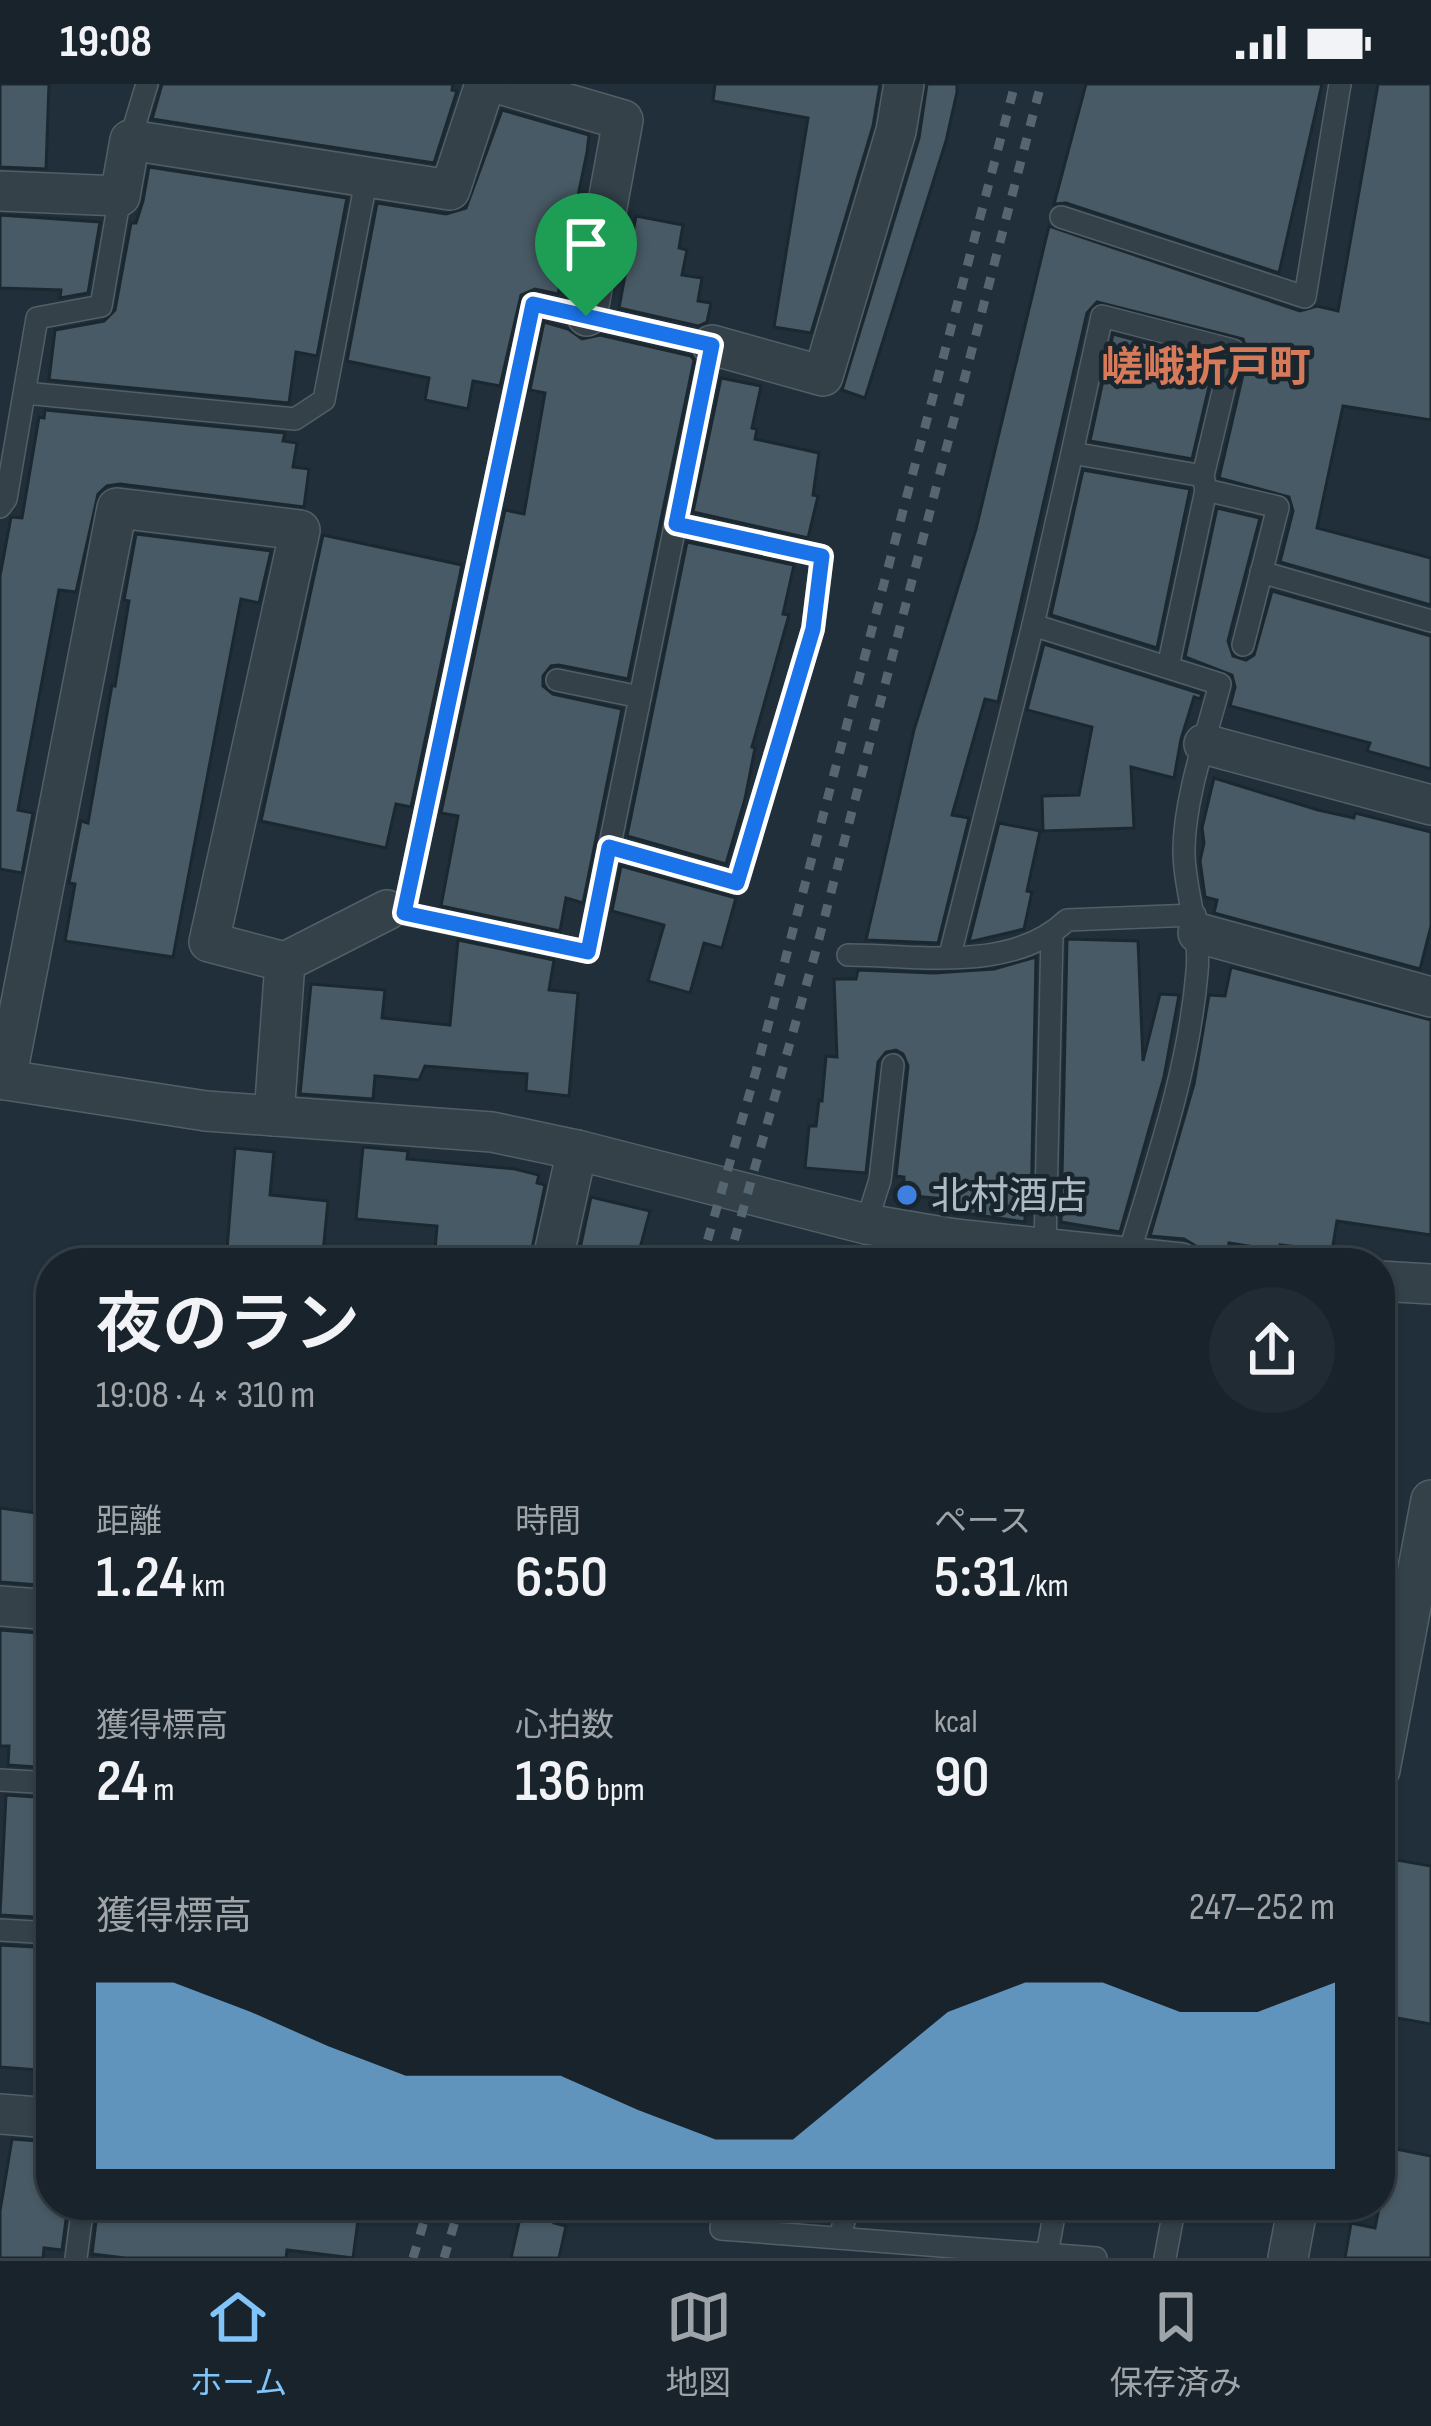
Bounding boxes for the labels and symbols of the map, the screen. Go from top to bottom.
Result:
pin [535,193,637,316]
district label: 嵯峨折戸町 [1101,343,1311,394]
place label: 北村酒店 [931,1174,1087,1221]
marker: 北村酒店 [894,1182,920,1208]

